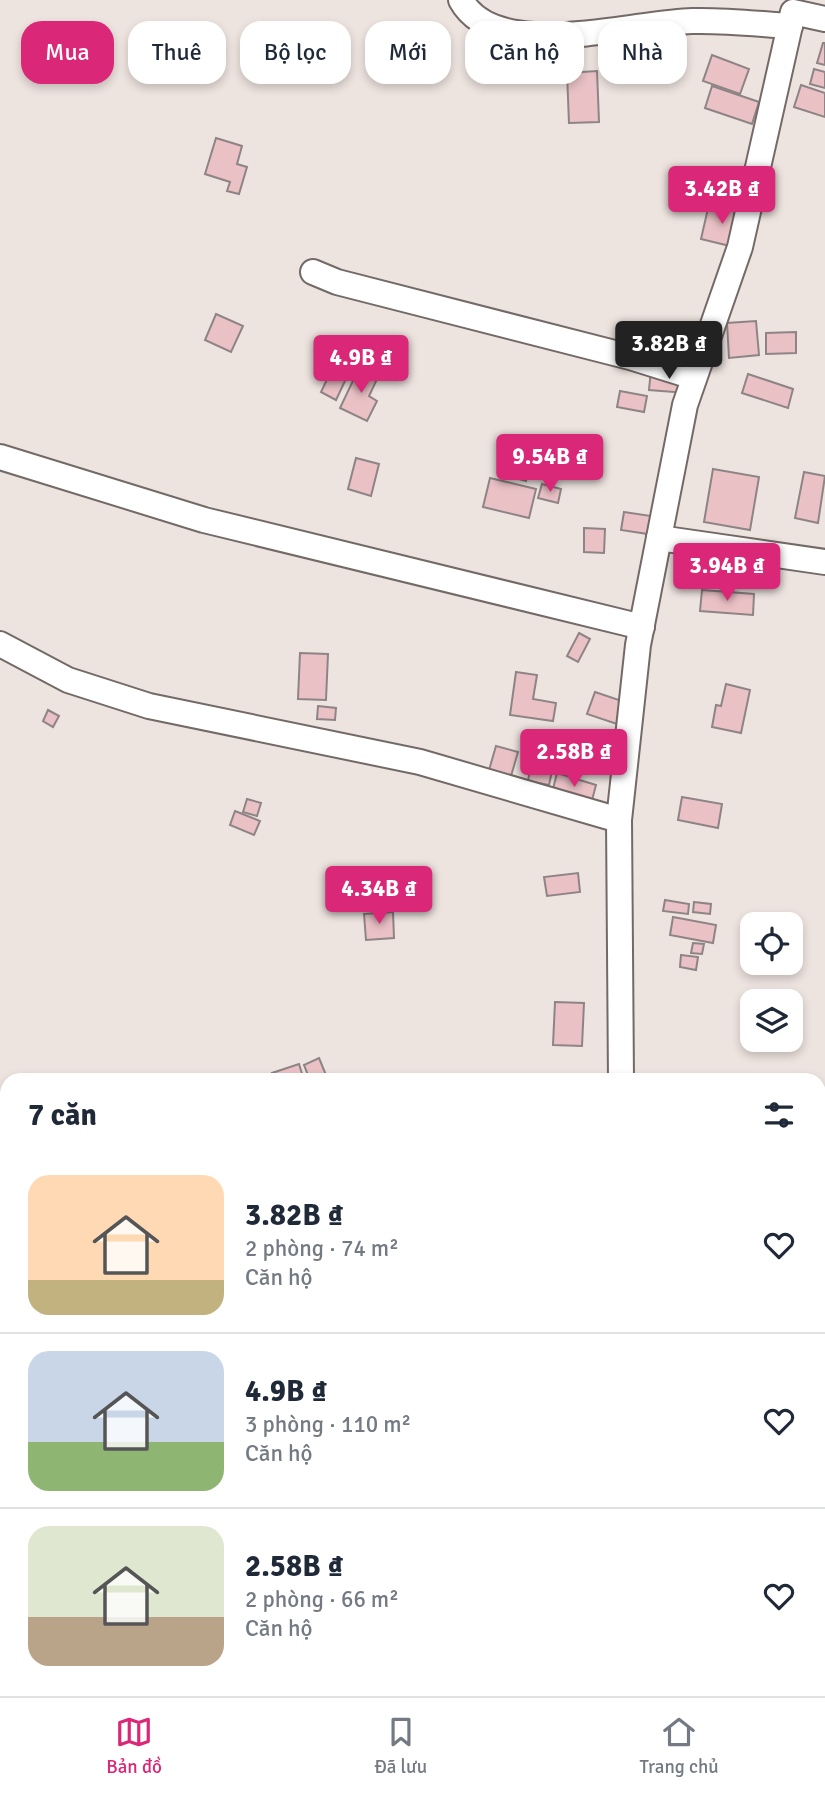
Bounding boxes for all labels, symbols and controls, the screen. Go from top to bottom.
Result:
chip: Mua [21,21,114,84]
chip: Thuê [128,21,226,84]
chip: Bộ lọc [240,21,351,84]
chip: Mới [365,21,451,84]
chip: Căn hộ [465,21,584,84]
chip: Nhà [598,21,687,84]
pin: 3.42B ₫ [657,166,787,226]
text: 3.42B ₫ [684,174,760,203]
pin: 3.82B ₫ [604,322,734,381]
text: 3.82B ₫ [631,329,707,358]
pin: 4.9B ₫ [304,336,418,395]
text: 4.9B ₫ [329,343,393,372]
pin: 9.54B ₫ [485,434,615,494]
text: 9.54B ₫ [512,442,588,471]
pin: 3.94B ₫ [662,544,792,603]
text: 3.94B ₫ [689,551,765,580]
pin: 2.58B ₫ [509,730,639,789]
text: 2.58B ₫ [536,737,612,766]
pin: 4.34B ₫ [314,866,444,926]
text: 4.34B ₫ [341,874,417,903]
map controls [740,912,803,1052]
button: locate [740,912,803,975]
button: layers [740,989,803,1052]
icon: filters [760,1096,798,1134]
text: 7 căn [28,1097,97,1134]
text: 3.82B ₫ [245,1197,343,1234]
icon: home [84,1203,168,1287]
icon: heart [760,1226,798,1264]
text: 2 phòng · 74 m² [245,1234,399,1263]
text: Căn hộ [245,1263,312,1292]
text: 4.9B ₫ [245,1373,327,1410]
icon: home [84,1379,168,1463]
icon: heart [760,1402,798,1440]
text: 3 phòng · 110 m² [245,1410,411,1439]
text: Căn hộ [245,1439,312,1468]
text: 2.58B ₫ [245,1548,343,1585]
icon: home [84,1554,168,1638]
icon: heart [760,1577,798,1615]
text: 2 phòng · 66 m² [245,1585,399,1614]
text: Căn hộ [245,1614,312,1643]
tab: Bản đồ [106,1713,162,1779]
tab: Đã lưu [374,1713,427,1779]
tab: Trang chủ [640,1713,719,1779]

